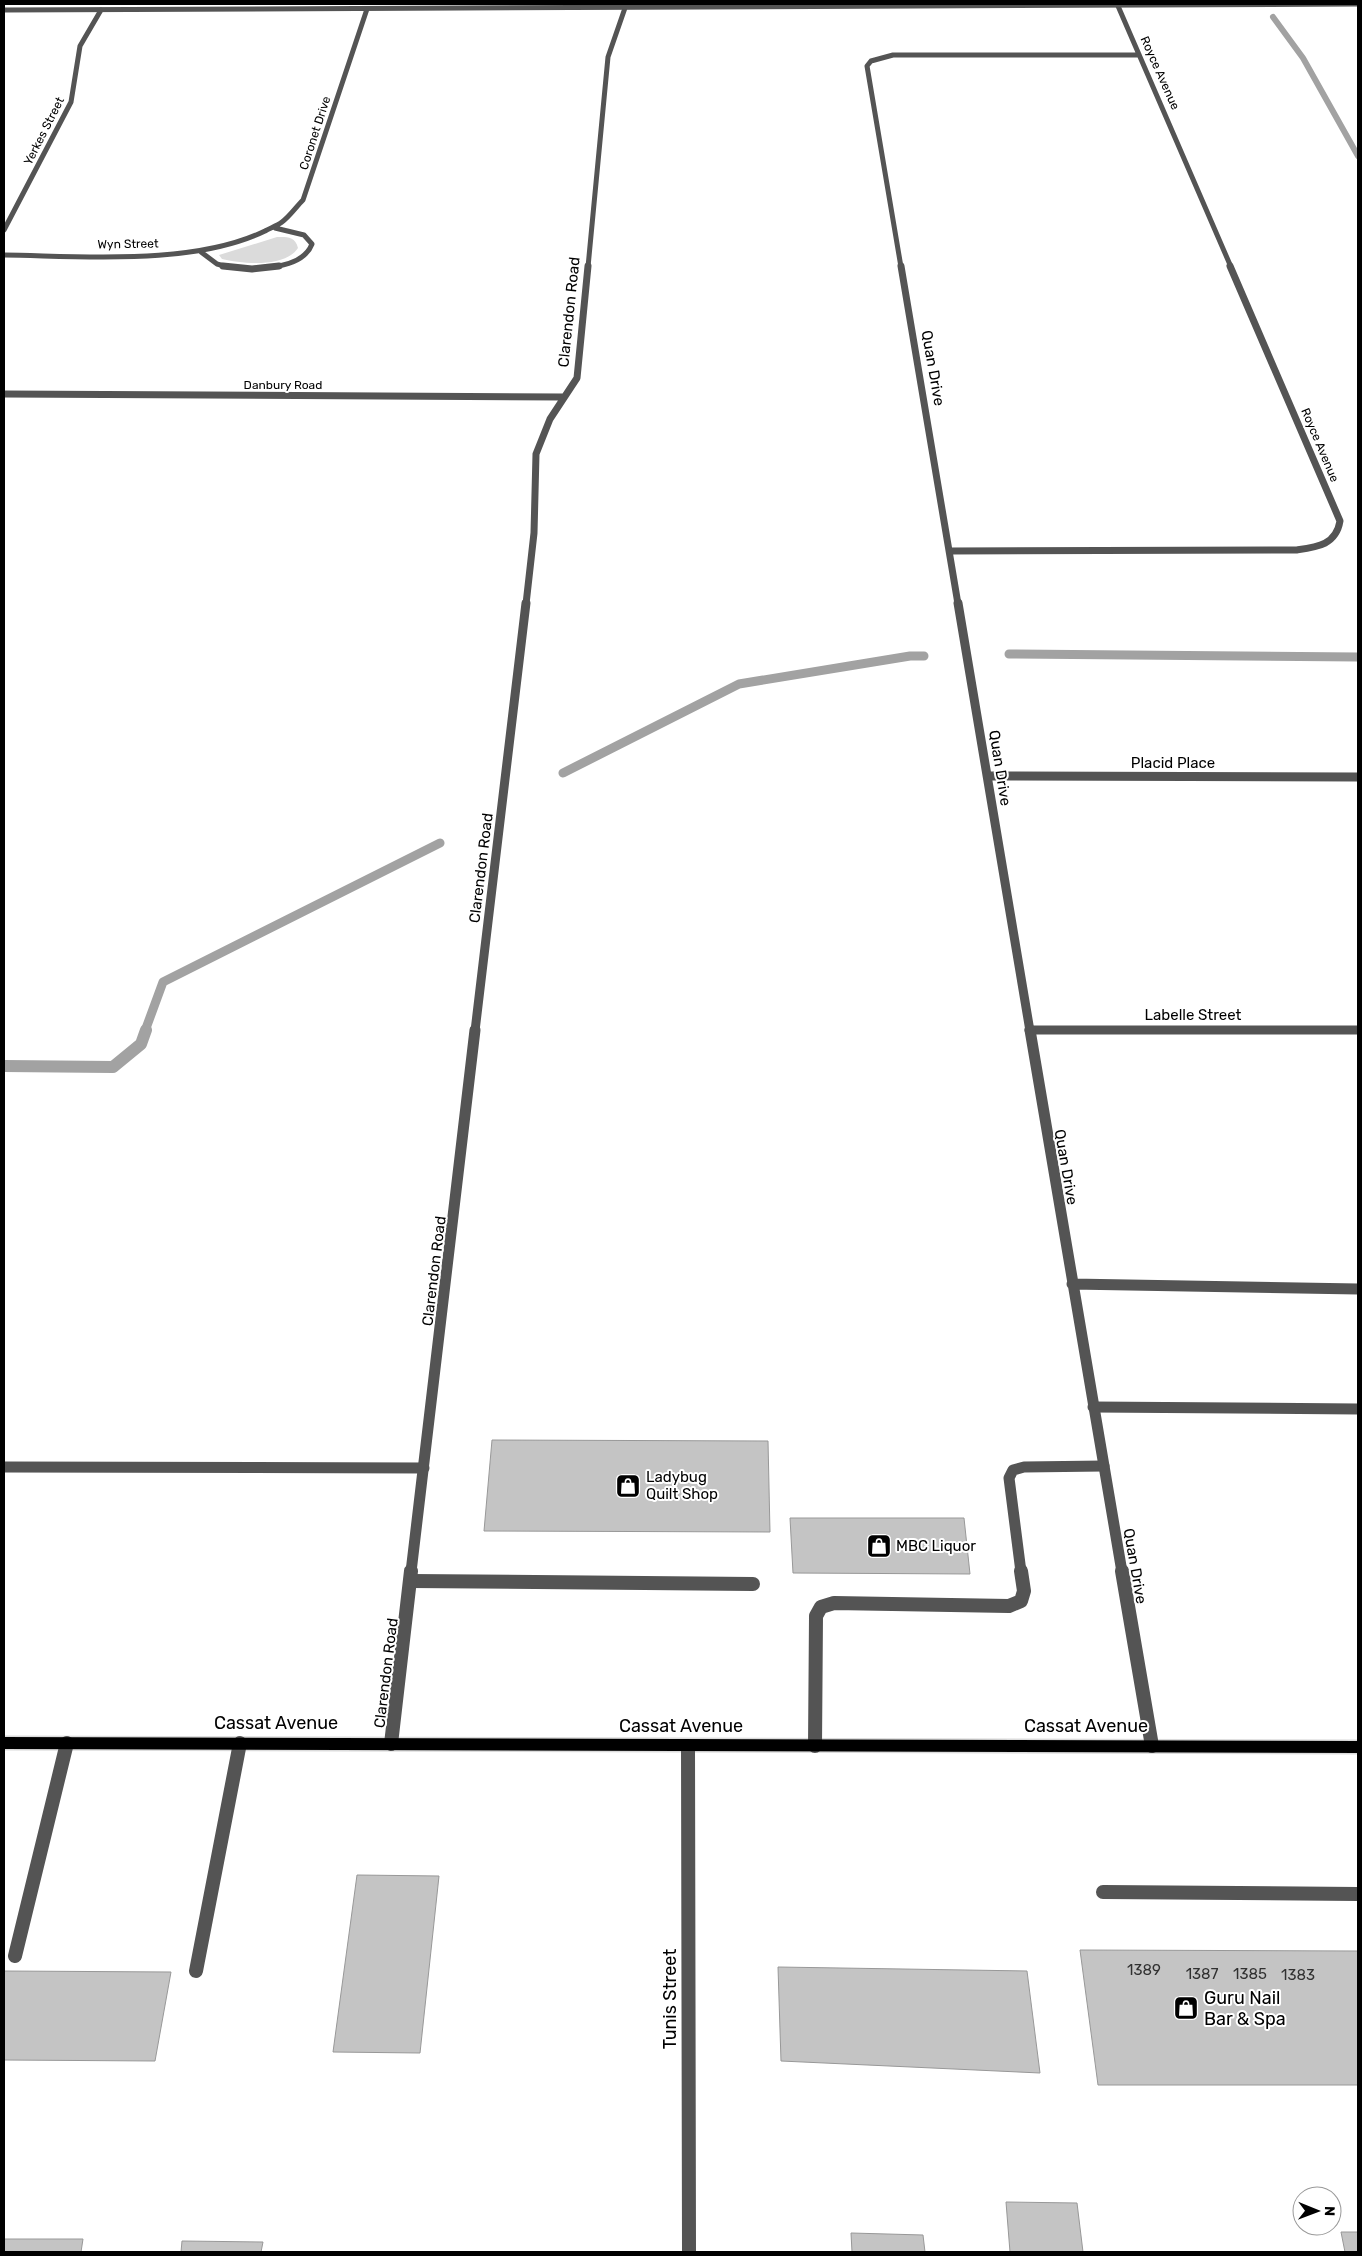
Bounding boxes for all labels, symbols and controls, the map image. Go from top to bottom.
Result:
street label: Royce Avenue [1138,34,1183,112]
street label: Yerkes Street [21,94,67,167]
street label: Coronet Drive [296,94,334,172]
street label: Wyn Street [97,236,159,252]
street label: Clarendon Road [554,256,584,368]
street label: Quan Drive [918,329,948,407]
street label: Danbury Road [244,378,322,392]
street label: Royce Avenue [1298,406,1342,484]
street label: Quan Drive [985,729,1015,807]
street label: Placid Place [1131,754,1215,772]
street label: Clarendon Road [465,812,497,924]
street label: Labelle Street [1145,1006,1242,1024]
street label: Quan Drive [1051,1128,1081,1206]
street label: Clarendon Road [418,1215,450,1327]
place label: Ladybug Quilt Shop [646,1468,718,1503]
shop icon: Ladybug Quilt Shop [615,1473,641,1499]
street label: Quan Drive [1120,1527,1150,1605]
shop icon: MBC Liquor [866,1533,892,1559]
place label: MBC Liquor [896,1537,976,1555]
street label: Clarendon Road [370,1617,402,1729]
street label: Cassat Avenue [214,1712,338,1734]
street label: Cassat Avenue [619,1715,743,1737]
street label: Cassat Avenue [1024,1715,1148,1737]
street label: Tunis Street [659,1949,681,2049]
house number: 1389 [1127,1961,1161,1979]
house number: 1387 [1186,1965,1219,1983]
house number: 1385 [1233,1965,1267,1983]
house number: 1383 [1281,1966,1315,1984]
place label: Guru Nail Bar & Spa [1204,1987,1286,2030]
shop icon: Guru Nail Bar & Spa [1173,1995,1199,2021]
north arrow [1292,2186,1342,2236]
text: N [1321,2206,1338,2216]

